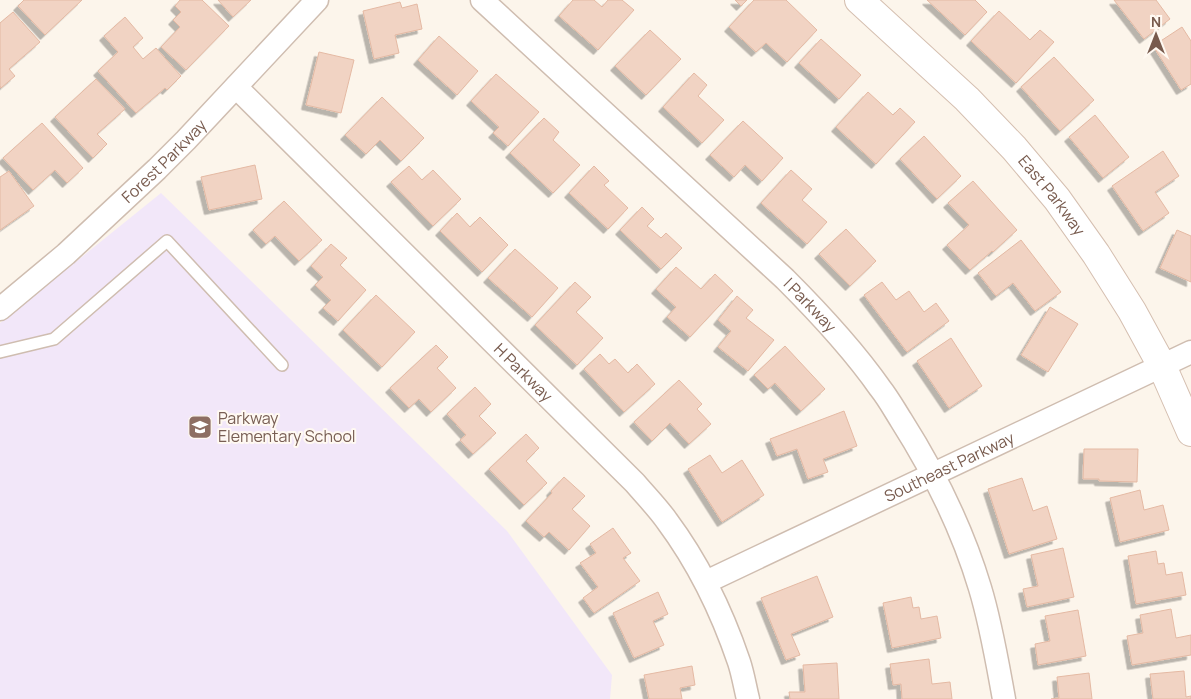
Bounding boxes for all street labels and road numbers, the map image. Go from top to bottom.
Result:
street label: Forest Parkway [117,114,211,208]
street label: East Parkway [1014,150,1091,240]
street label: I Parkway [779,273,842,337]
street label: H Parkway [489,338,558,407]
street label: Southeast Parkway [880,426,1018,507]

